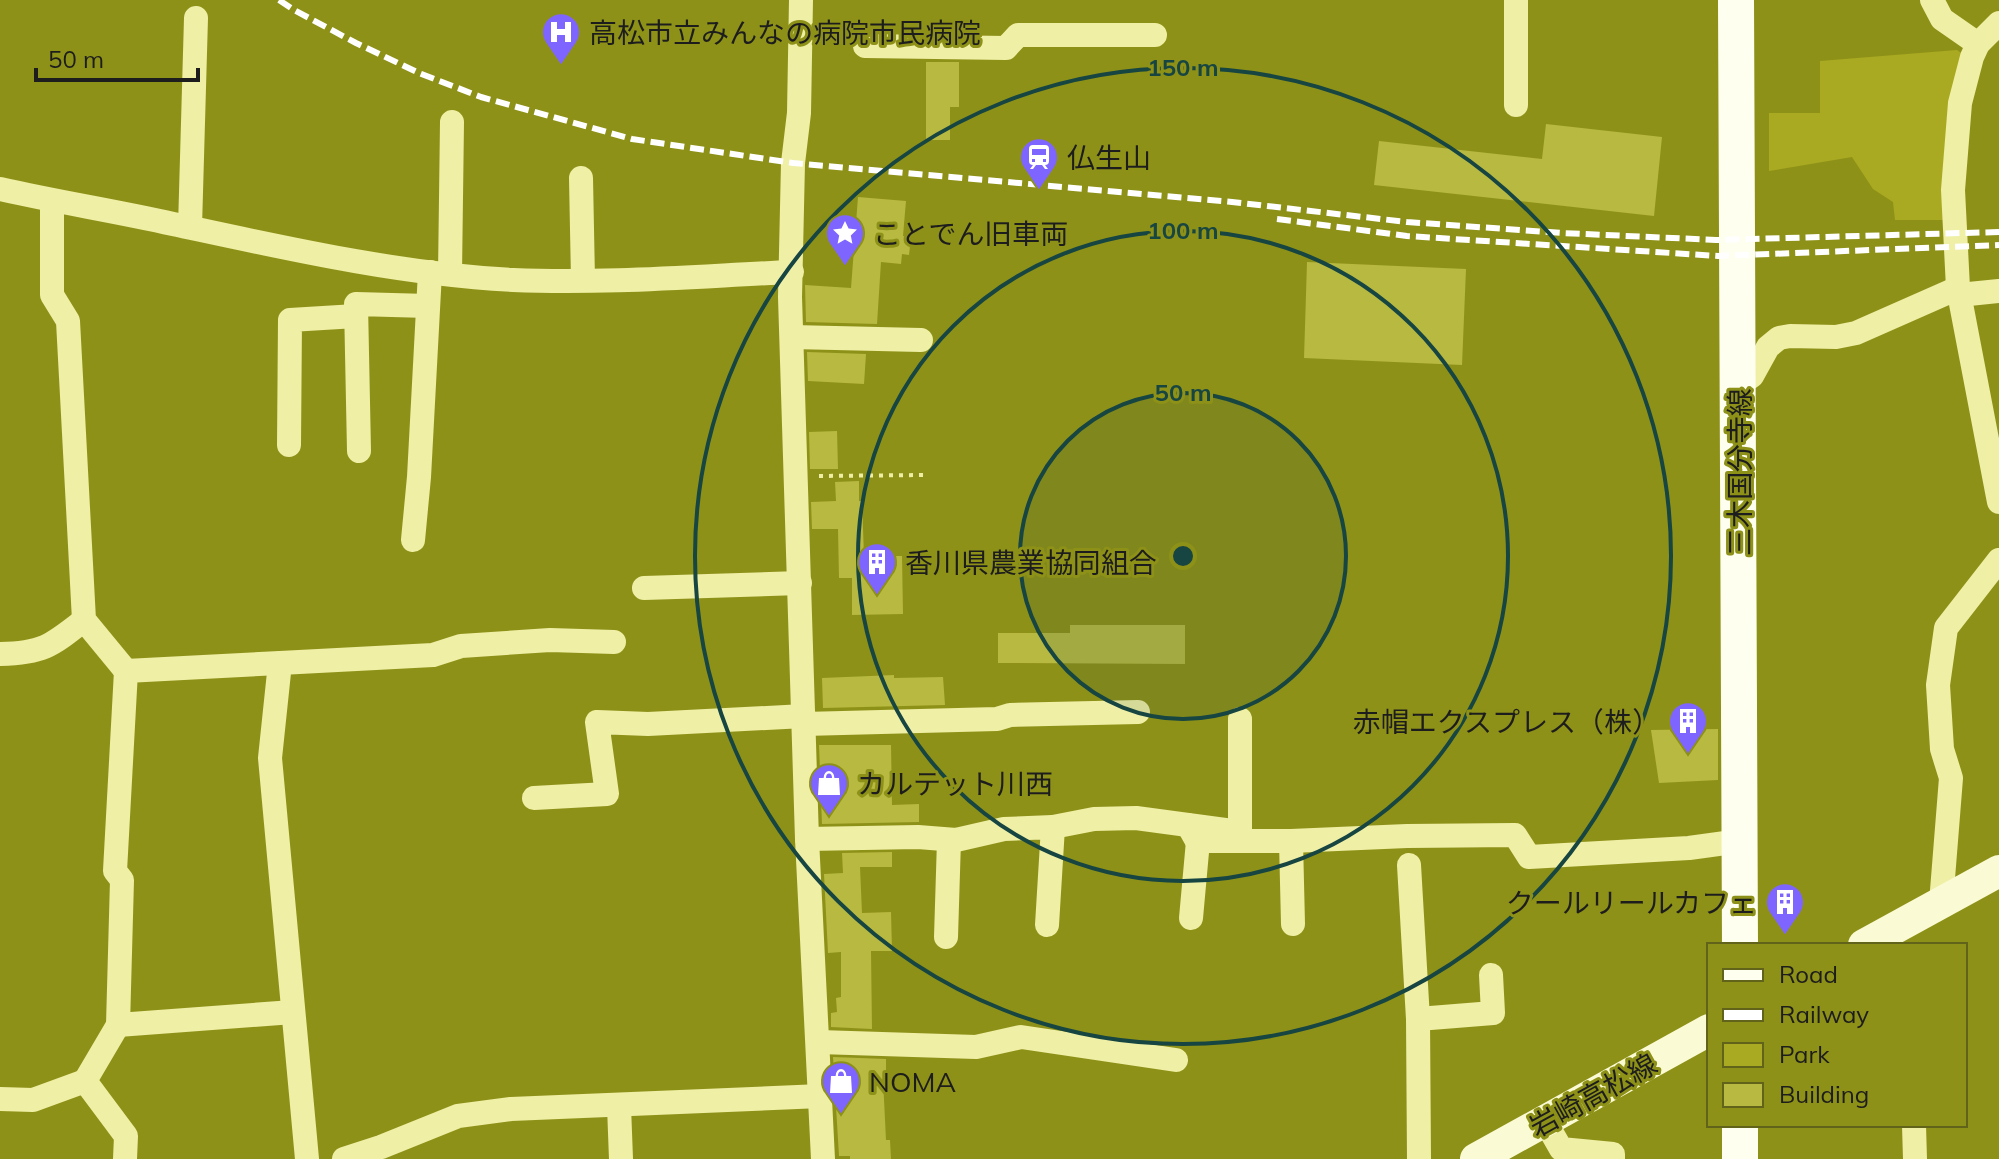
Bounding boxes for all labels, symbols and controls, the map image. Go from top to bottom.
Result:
hospital icon: 高松市立みんなの病院市民病院 [540,11,582,66]
place label: 高松市立みんなの病院市民病院 [589,15,981,50]
scale bar [36,32,198,82]
text: 50 m [48,44,104,74]
text: 150 m [1147,52,1219,82]
station icon: 仏生山 [1018,136,1060,191]
place label: 仏生山 [1067,140,1151,175]
place icon: ことでん旧車両 [824,212,866,267]
text: 100 m [1147,215,1219,245]
place label: ことでん旧車両 [873,216,1068,251]
text: 50 m [1155,377,1211,407]
street label: 三木国分寺線 [1722,388,1757,556]
building icon: 香川県農業協同組合 [856,541,898,596]
centre of rings [1169,542,1197,570]
place label: 香川県農業協同組合 [905,545,1157,580]
building icon: 赤帽エクスプレス（株） [1667,700,1709,755]
place label: 赤帽エクスプレス（株） [1353,704,1660,739]
shop icon: カルテット川西 [808,762,850,817]
place label: カルテット川西 [857,766,1053,801]
building icon: クールリールカフェ [1764,881,1806,936]
place label: クールリールカフェ [1506,885,1757,920]
legend [1707,943,1967,1127]
text: Road [1779,959,1838,989]
text: Railway [1779,999,1869,1029]
text: Park [1779,1039,1830,1069]
street label: 岩崎高松線 [1523,1046,1663,1144]
shop icon: NOMA [820,1060,862,1115]
place label: NOMA [869,1064,957,1099]
text: Building [1779,1079,1869,1109]

